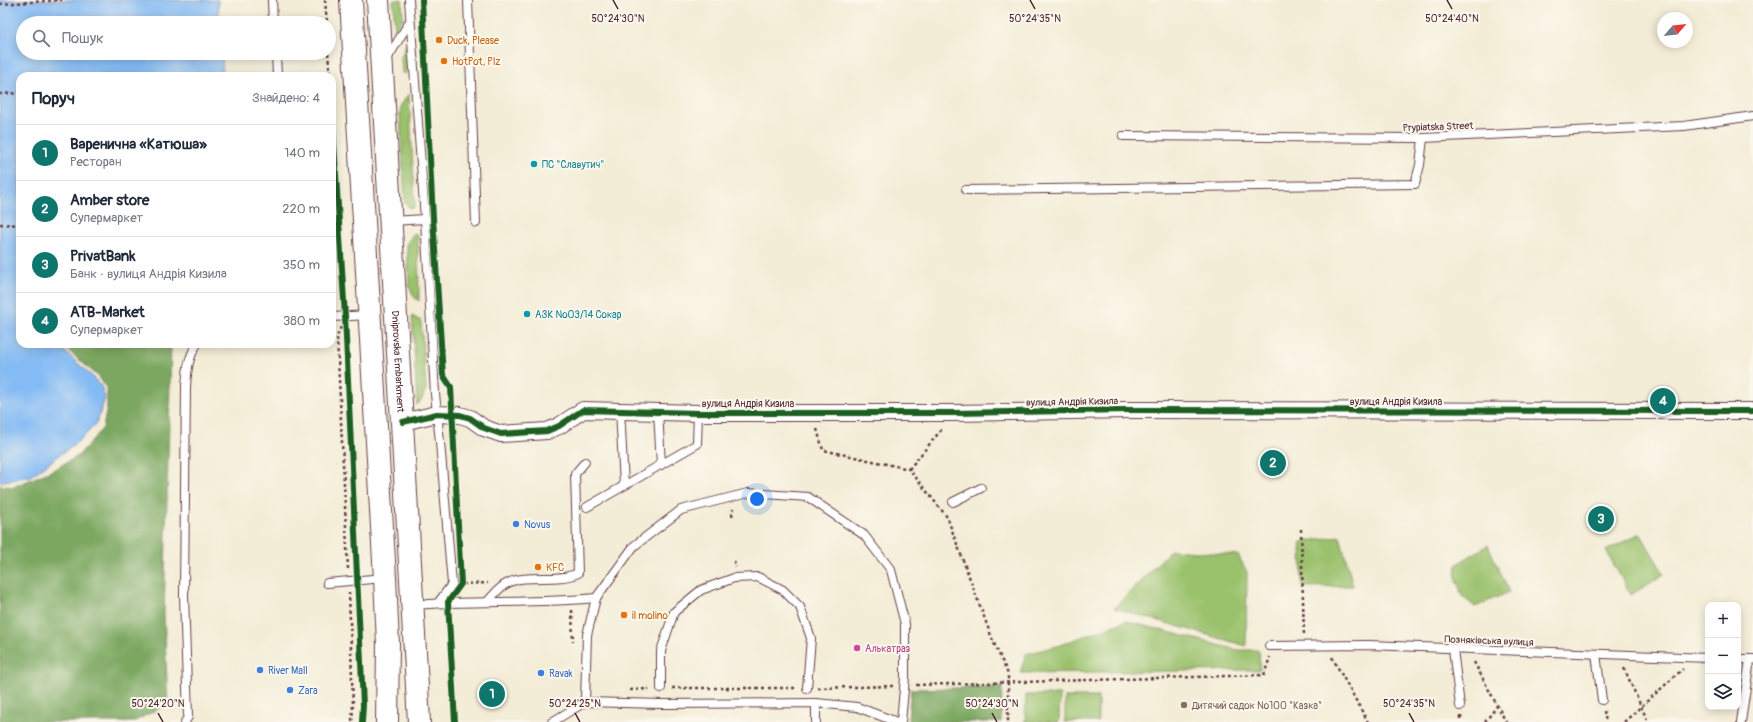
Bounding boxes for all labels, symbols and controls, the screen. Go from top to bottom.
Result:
north arrow [1657,12,1693,48]
text: 50°24'30"N [591,13,645,25]
text: 50°24'35"N [1009,13,1061,25]
text: 50°24'40"N [1425,13,1479,25]
search box [16,16,336,60]
icon: search [30,27,52,49]
text: Пошук [62,29,104,48]
marker: Duck, Please [434,35,444,45]
place label: Duck, Please [447,35,499,47]
marker: HotPot, Plz [439,56,449,66]
place label: HotPot, Plz [452,56,500,68]
text: Поруч [32,88,75,109]
text: Знайдено: 4 [252,90,320,106]
street label: Prypiatska Street [1403,120,1474,134]
text: Варенична «Катюша» [70,135,207,154]
text: 1 [42,145,48,161]
text: 140 m [284,145,320,161]
text: Ресторан [70,154,121,170]
marker: ПС "Славутич" [529,159,539,169]
place label: ПС "Славутич" [542,159,604,171]
text: Amber store [70,191,149,210]
text: 2 [41,201,49,217]
text: 220 m [282,201,320,217]
text: Супермаркет [70,210,143,226]
text: PrivatBank [70,247,136,266]
text: 3 [41,257,49,273]
text: 350 m [282,257,320,273]
text: Банк · вулиця Андрія Кизила [70,266,227,282]
text: ATB-Market [70,303,145,322]
marker: АЗК №03/14 Сокар [522,309,532,319]
place label: АЗК №03/14 Сокар [535,309,622,321]
street label: Dniprovska Embarkment [389,310,406,414]
text: 4 [41,313,49,329]
text: 380 m [283,313,320,329]
text: Супермаркет [70,322,143,338]
pin: 4 [1650,386,1676,416]
street label: вулиця Андрія Кизила [1026,395,1119,409]
street label: вулиця Андрія Кизила [1350,396,1442,408]
street label: вулиця Андрія Кизила [702,398,794,410]
pin: 2 [1260,448,1286,478]
your location [747,489,767,509]
pin: 3 [1588,504,1614,534]
marker: Novus [511,519,521,529]
place label: Novus [524,519,551,531]
marker: KFC [533,562,543,572]
place label: KFC [546,562,564,574]
map controls [1705,602,1741,710]
button: + [1705,602,1741,638]
marker: il molino [619,610,629,620]
place label: il molino [632,610,669,622]
street label: Позняківська вулиця [1444,633,1534,649]
button: − [1705,638,1741,674]
marker: Алькатраз [852,643,862,653]
place label: Алькатраз [865,643,911,655]
marker: River Mall [255,665,265,675]
place label: River Mall [268,665,308,677]
marker: Ravak [536,668,546,678]
place label: Ravak [549,668,574,680]
button: layers [1705,674,1741,710]
pin: 1 [479,679,505,709]
marker: Zara [285,685,295,695]
place label: Zara [298,685,318,697]
text: 50°24'20"N [131,698,185,710]
text: 50°24'25"N [549,698,601,710]
text: 50°24'30"N [965,698,1019,710]
text: 50°24'35"N [1383,698,1435,710]
marker: Дитячий садок №100 "Казка" [1179,700,1189,710]
place label: Дитячий садок №100 "Казка" [1191,700,1322,712]

